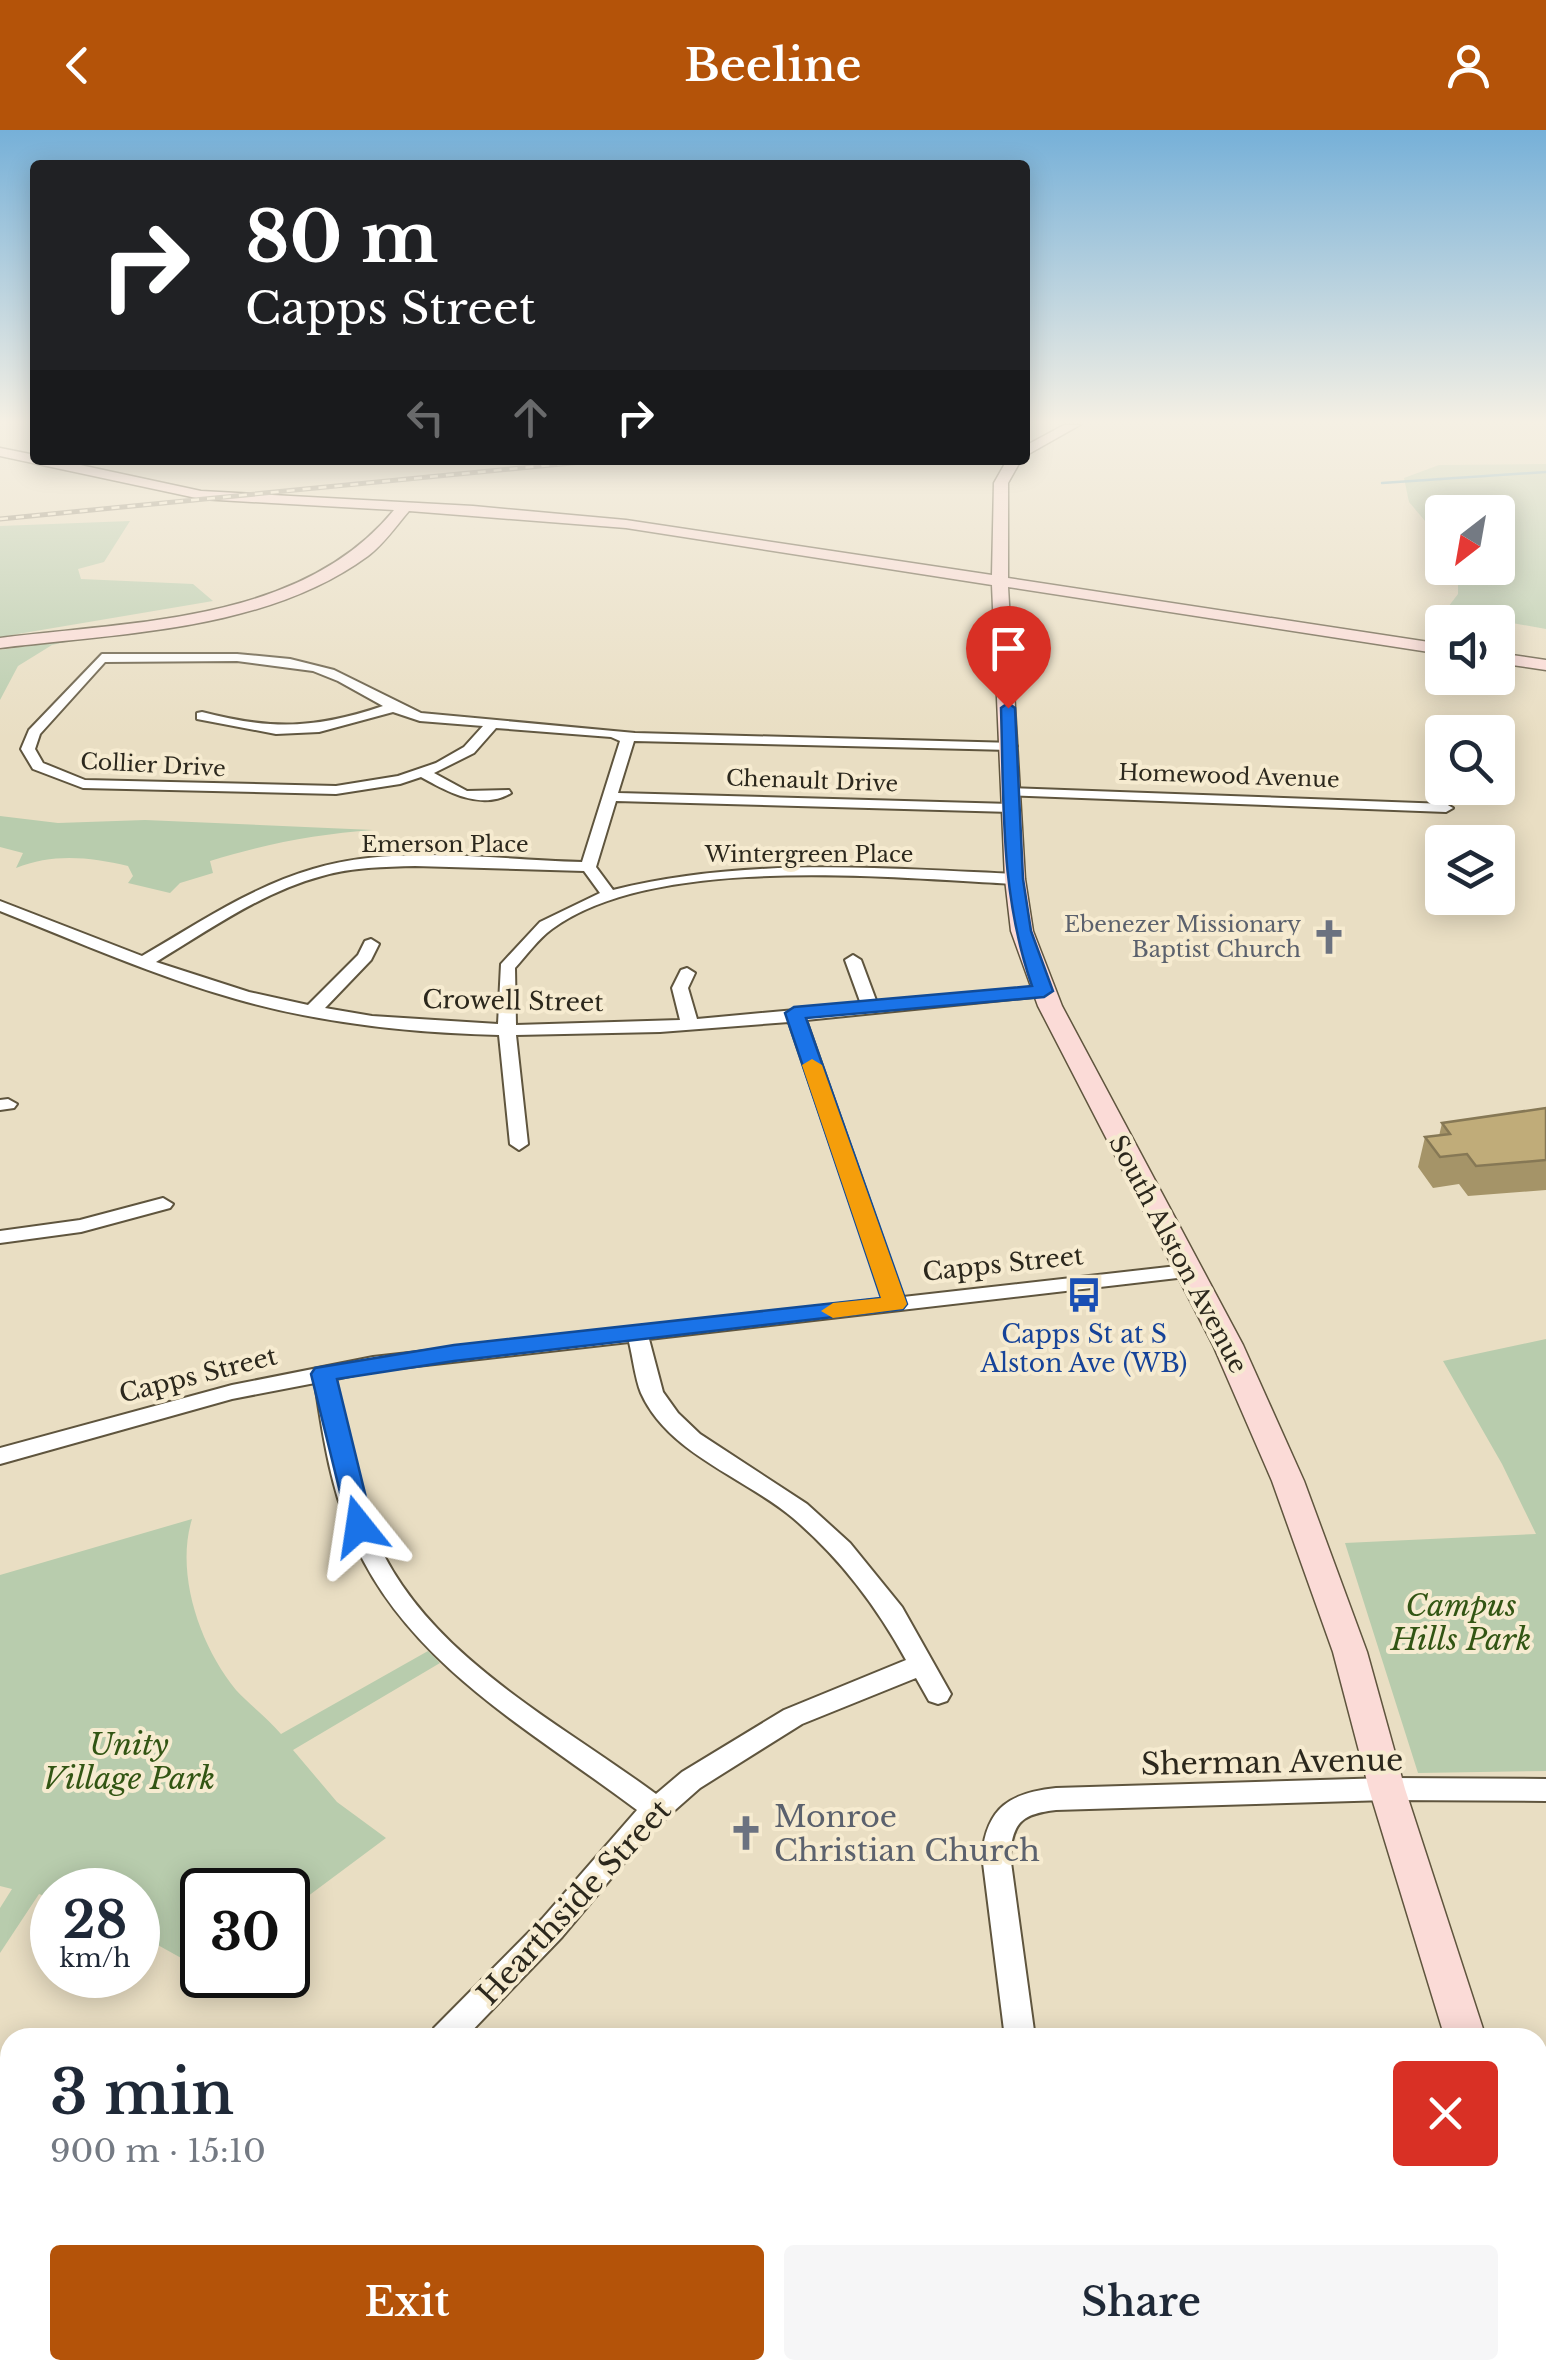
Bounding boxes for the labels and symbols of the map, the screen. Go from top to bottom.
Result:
north arrow [1425,495,1515,585]
pin [966,606,1051,709]
street label: Collier Drive [80,748,226,782]
street label: Homewood Avenue [1118,759,1340,793]
street label: Chenault Drive [726,765,898,797]
street label: Emerson Place [361,831,529,858]
street label: Wintergreen Place [704,841,913,868]
place label: Ebenezer Missionary Baptist Church [1064,911,1301,963]
church icon: Ebenezer Missionary Baptist Church [1310,918,1348,956]
street label: Crowell Street [422,984,604,1018]
street label: South Alston Avenue [1102,1130,1254,1378]
street label: Capps Street [921,1240,1086,1288]
bus stop icon: Capps St at S Alston Ave (WB) [1065,1276,1103,1314]
place label: Capps St at S Alston Ave (WB) [980,1319,1187,1379]
street label: Capps Street [116,1340,281,1410]
position arrow [307,1474,411,1578]
park label: Campus Hills Park [1390,1587,1531,1658]
park label: Unity Village Park [43,1726,215,1797]
street label: Sherman Avenue [1140,1741,1404,1783]
street label: Hearthside Street [469,1791,679,2012]
place label: Monroe Christian Church [774,1798,1040,1869]
church icon: Monroe Christian Church [727,1814,765,1852]
speed limit sign: 30 [180,1868,310,1998]

